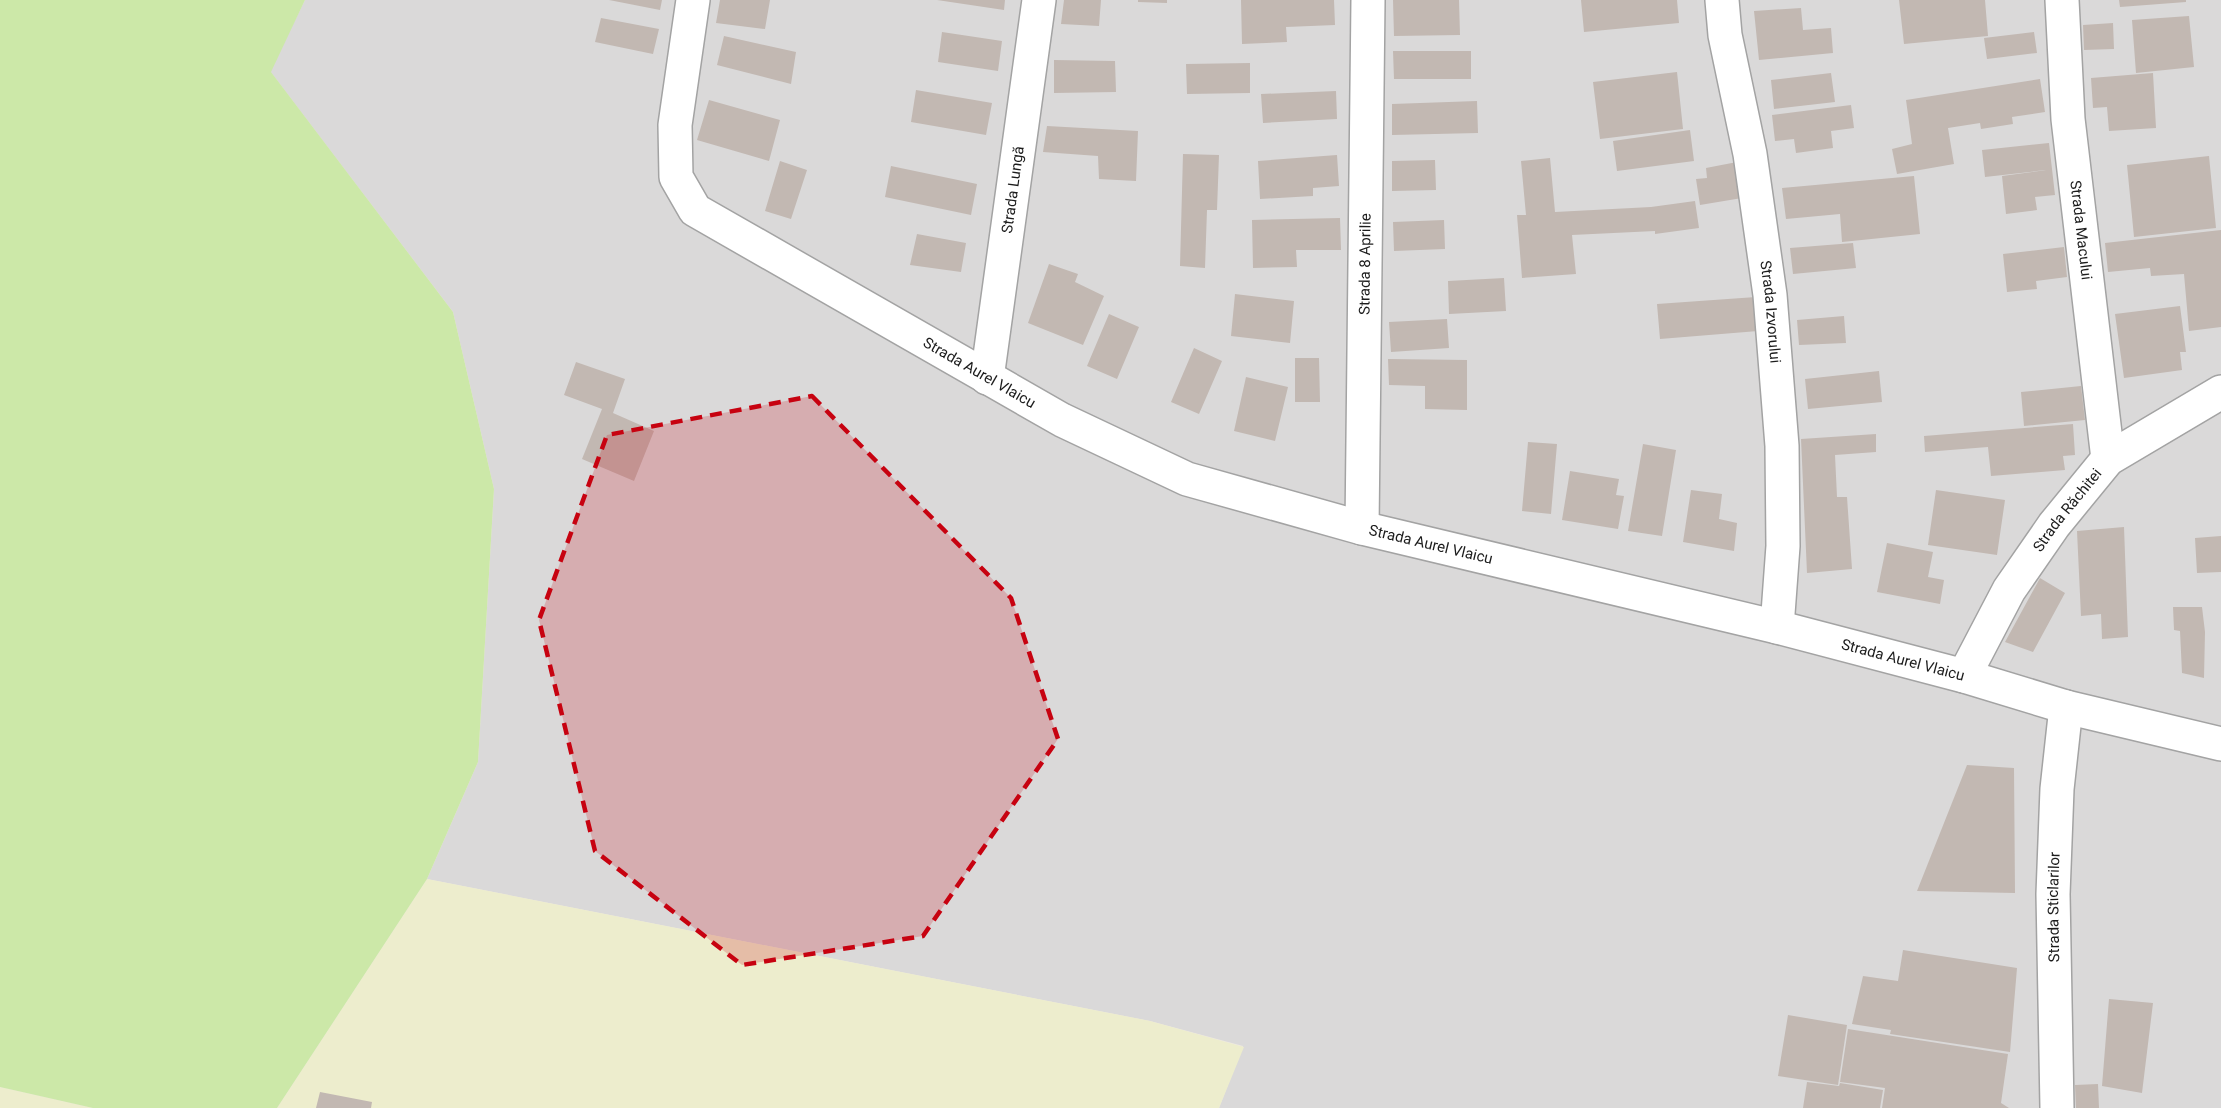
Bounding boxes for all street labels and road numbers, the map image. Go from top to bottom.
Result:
street label: Strada Lungă [998,145,1028,235]
street label: Strada Macului [2066,179,2096,281]
street label: Strada 8 Aprilie [1355,213,1375,315]
street label: Strada Izvorului [1756,259,1784,364]
street label: Strada Aurel Vlaicu [920,333,1039,412]
street label: Strada Răchitei [2029,465,2106,555]
street label: Strada Aurel Vlaicu [1367,521,1495,568]
street label: Strada Aurel Vlaicu [1839,635,1966,685]
street label: Strada Sticlarilor [2044,852,2064,962]

